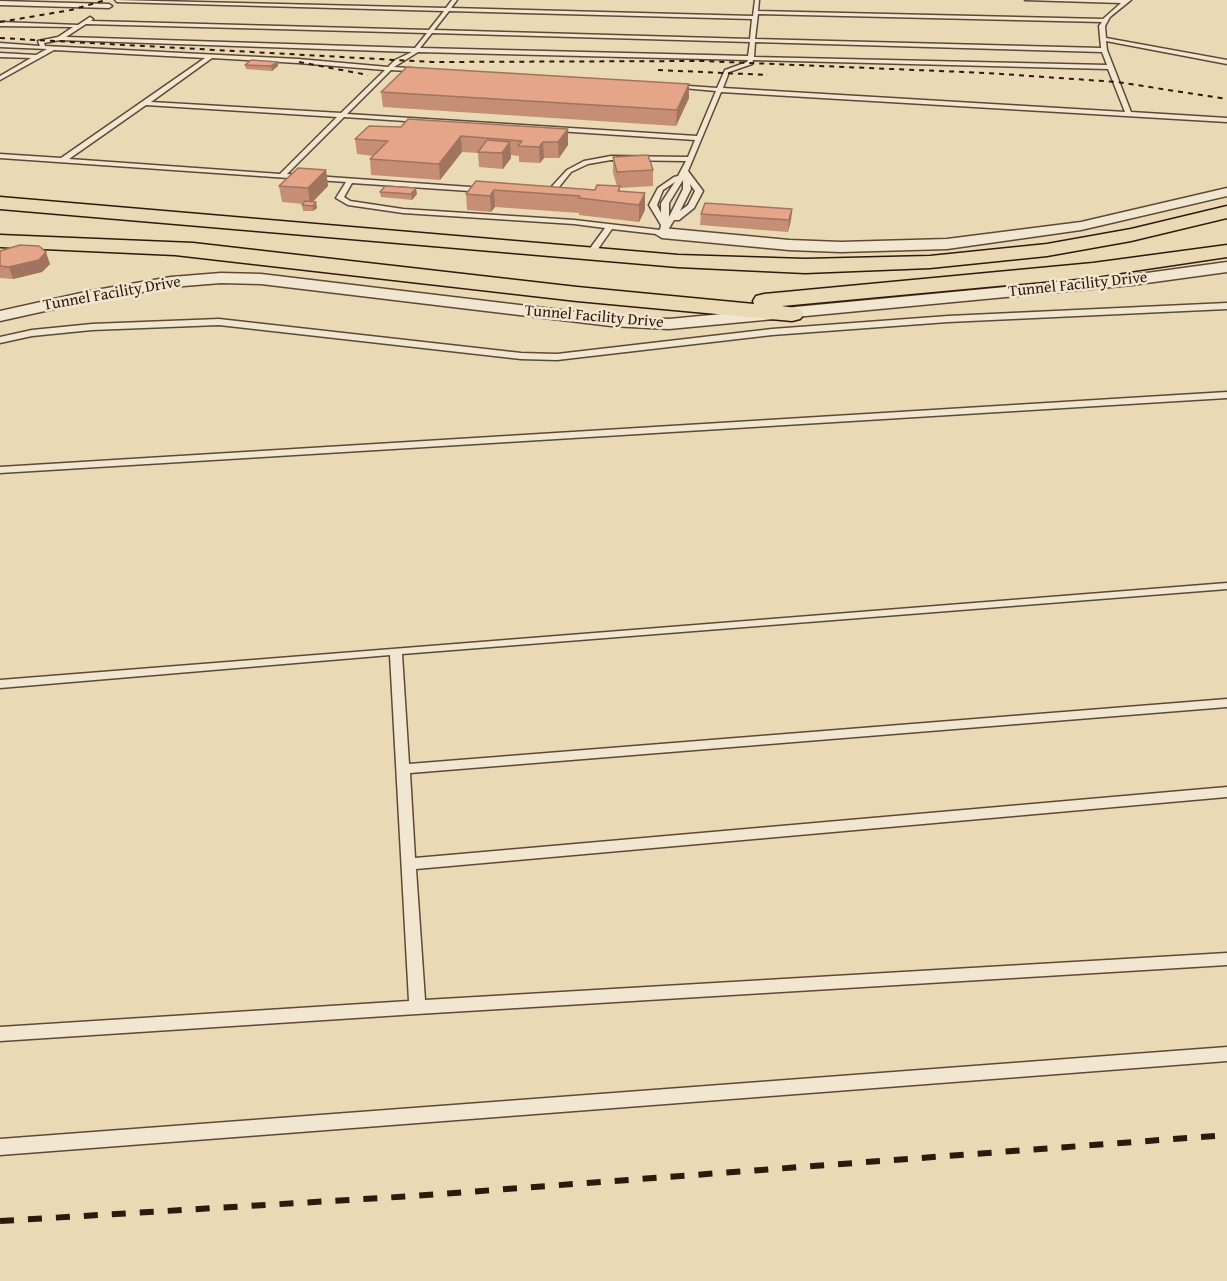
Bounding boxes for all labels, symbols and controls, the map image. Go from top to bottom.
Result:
street label: Tunnel Facility Drive [1008,268,1148,302]
street label: Tunnel Facility Drive [42,272,182,316]
street label: Tunnel Facility Drive [524,301,664,333]

